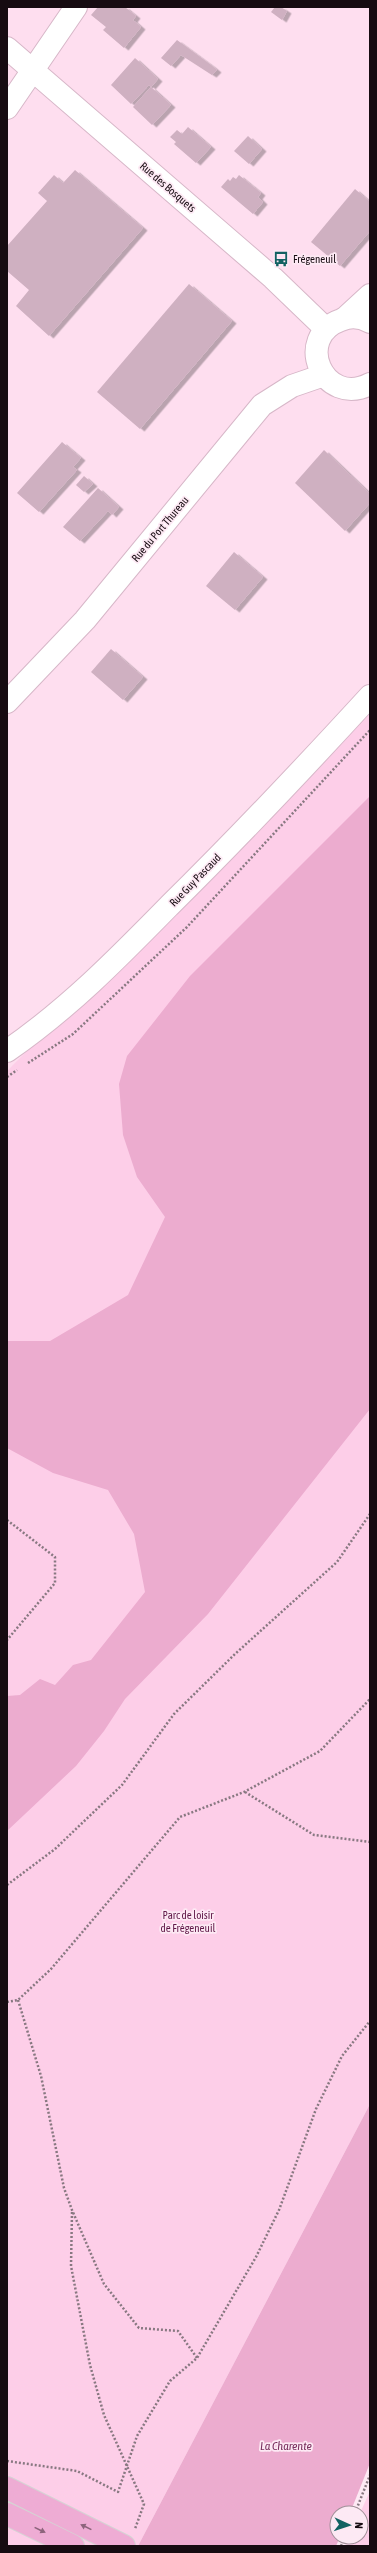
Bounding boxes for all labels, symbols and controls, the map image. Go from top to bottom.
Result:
street label: Rue des Bosquets [138,160,198,214]
bus stop icon: Frégeneuil [272,250,290,268]
place label: Frégeneuil [293,253,336,265]
street label: Rue du Port Thureau [129,494,191,564]
street label: Rue Guy Pascaud [167,851,223,909]
park label: Parc de loisir de Frégeneuil [161,1909,215,1934]
water label: La Charente [260,2439,312,2453]
north arrow [329,2505,369,2545]
text: N [353,2522,365,2529]
one-way arrow [80,2524,91,2530]
one-way arrow [34,2527,46,2533]

